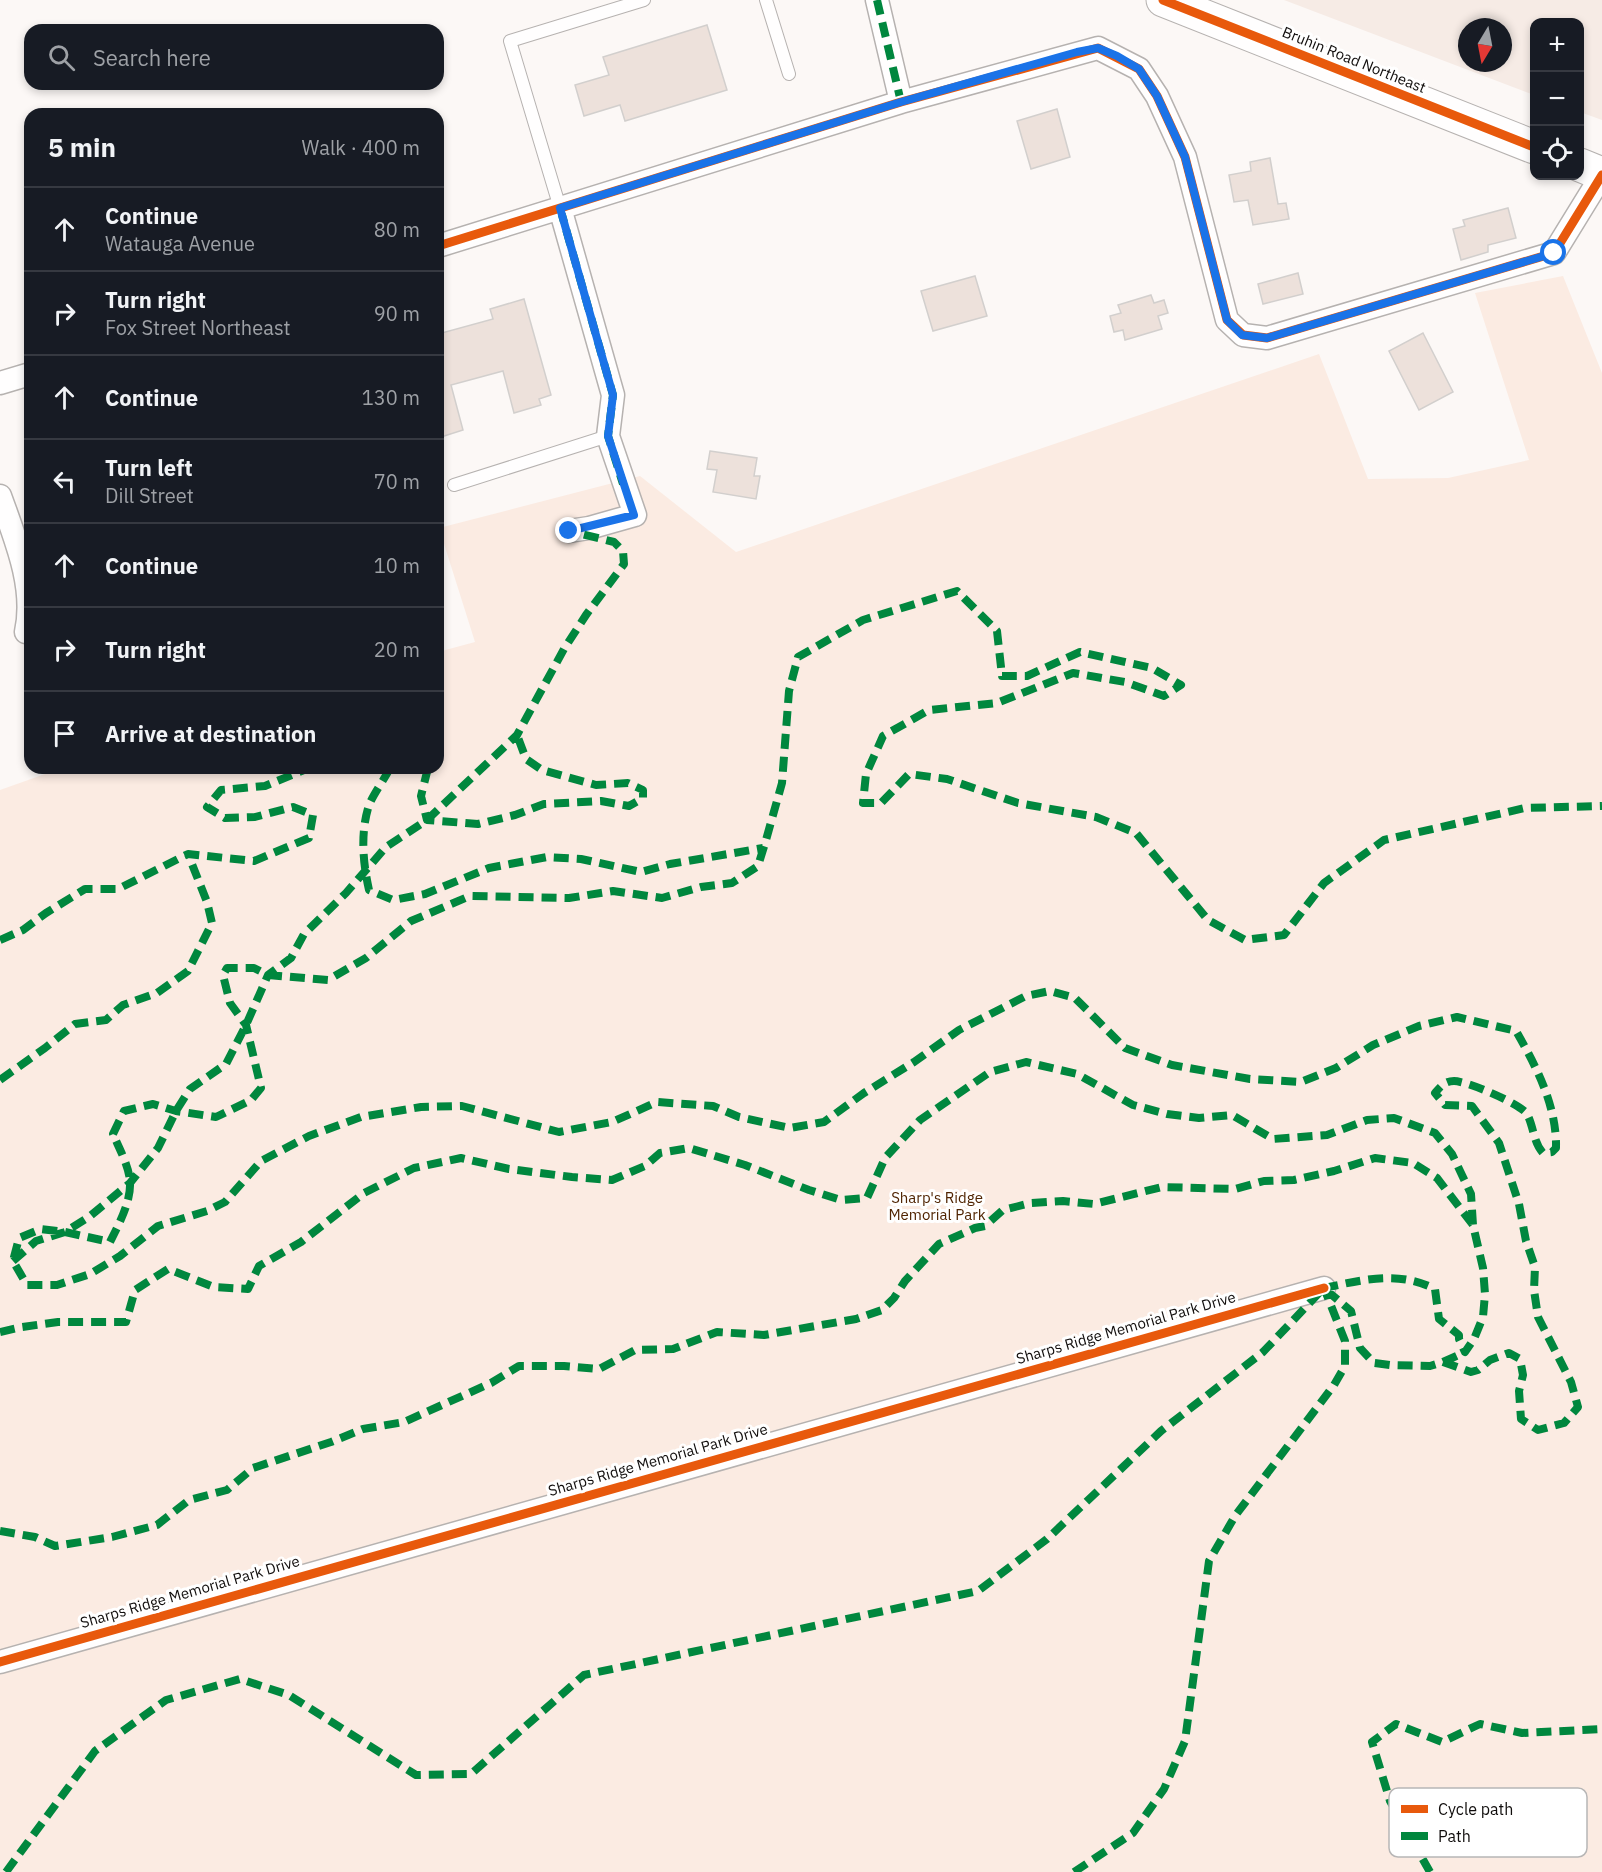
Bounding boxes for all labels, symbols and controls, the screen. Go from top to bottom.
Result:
north arrow [1458,18,1512,72]
map controls [1530,18,1584,180]
button: + [1530,18,1584,72]
street label: Bruhin Road Northeast [1280,22,1429,97]
search box [24,24,444,90]
icon: search [45,41,78,74]
text: Search here [93,43,211,72]
button: − [1530,72,1584,126]
button: locate [1530,126,1584,180]
text: 5 min [48,130,116,164]
text: Walk · 400 m [302,134,420,161]
text: Continue [105,201,198,230]
icon: ahead [48,213,81,246]
text: 80 m [374,216,420,243]
text: Watauga Avenue [105,230,255,257]
route start [1540,239,1566,265]
text: Turn right [105,285,206,314]
icon: right [48,297,81,330]
text: 90 m [374,300,420,327]
text: Fox Street Northeast [105,314,291,341]
icon: ahead [48,381,81,414]
text: Continue [105,383,198,412]
text: 130 m [362,384,420,411]
text: Turn left [105,453,193,482]
icon: left [48,465,81,498]
text: 70 m [374,468,420,495]
text: Dill Street [105,482,194,509]
route end [555,517,581,543]
icon: ahead [48,549,81,582]
text: Continue [105,551,198,580]
text: 10 m [374,552,420,579]
icon: right [48,633,81,666]
text: Turn right [105,635,206,664]
text: 20 m [374,636,420,663]
icon: arrive [48,717,81,750]
text: Arrive at destination [105,719,316,748]
park label: Sharp's Ridge Memorial Park [888,1188,986,1224]
street label: Sharps Ridge Memorial Park Drive [1014,1287,1238,1368]
street label: Sharps Ridge Memorial Park Drive [546,1419,770,1500]
street label: Sharps Ridge Memorial Park Drive [78,1551,302,1632]
legend [1389,1788,1587,1857]
text: Cycle path [1438,1799,1513,1819]
text: Path [1438,1826,1471,1846]

